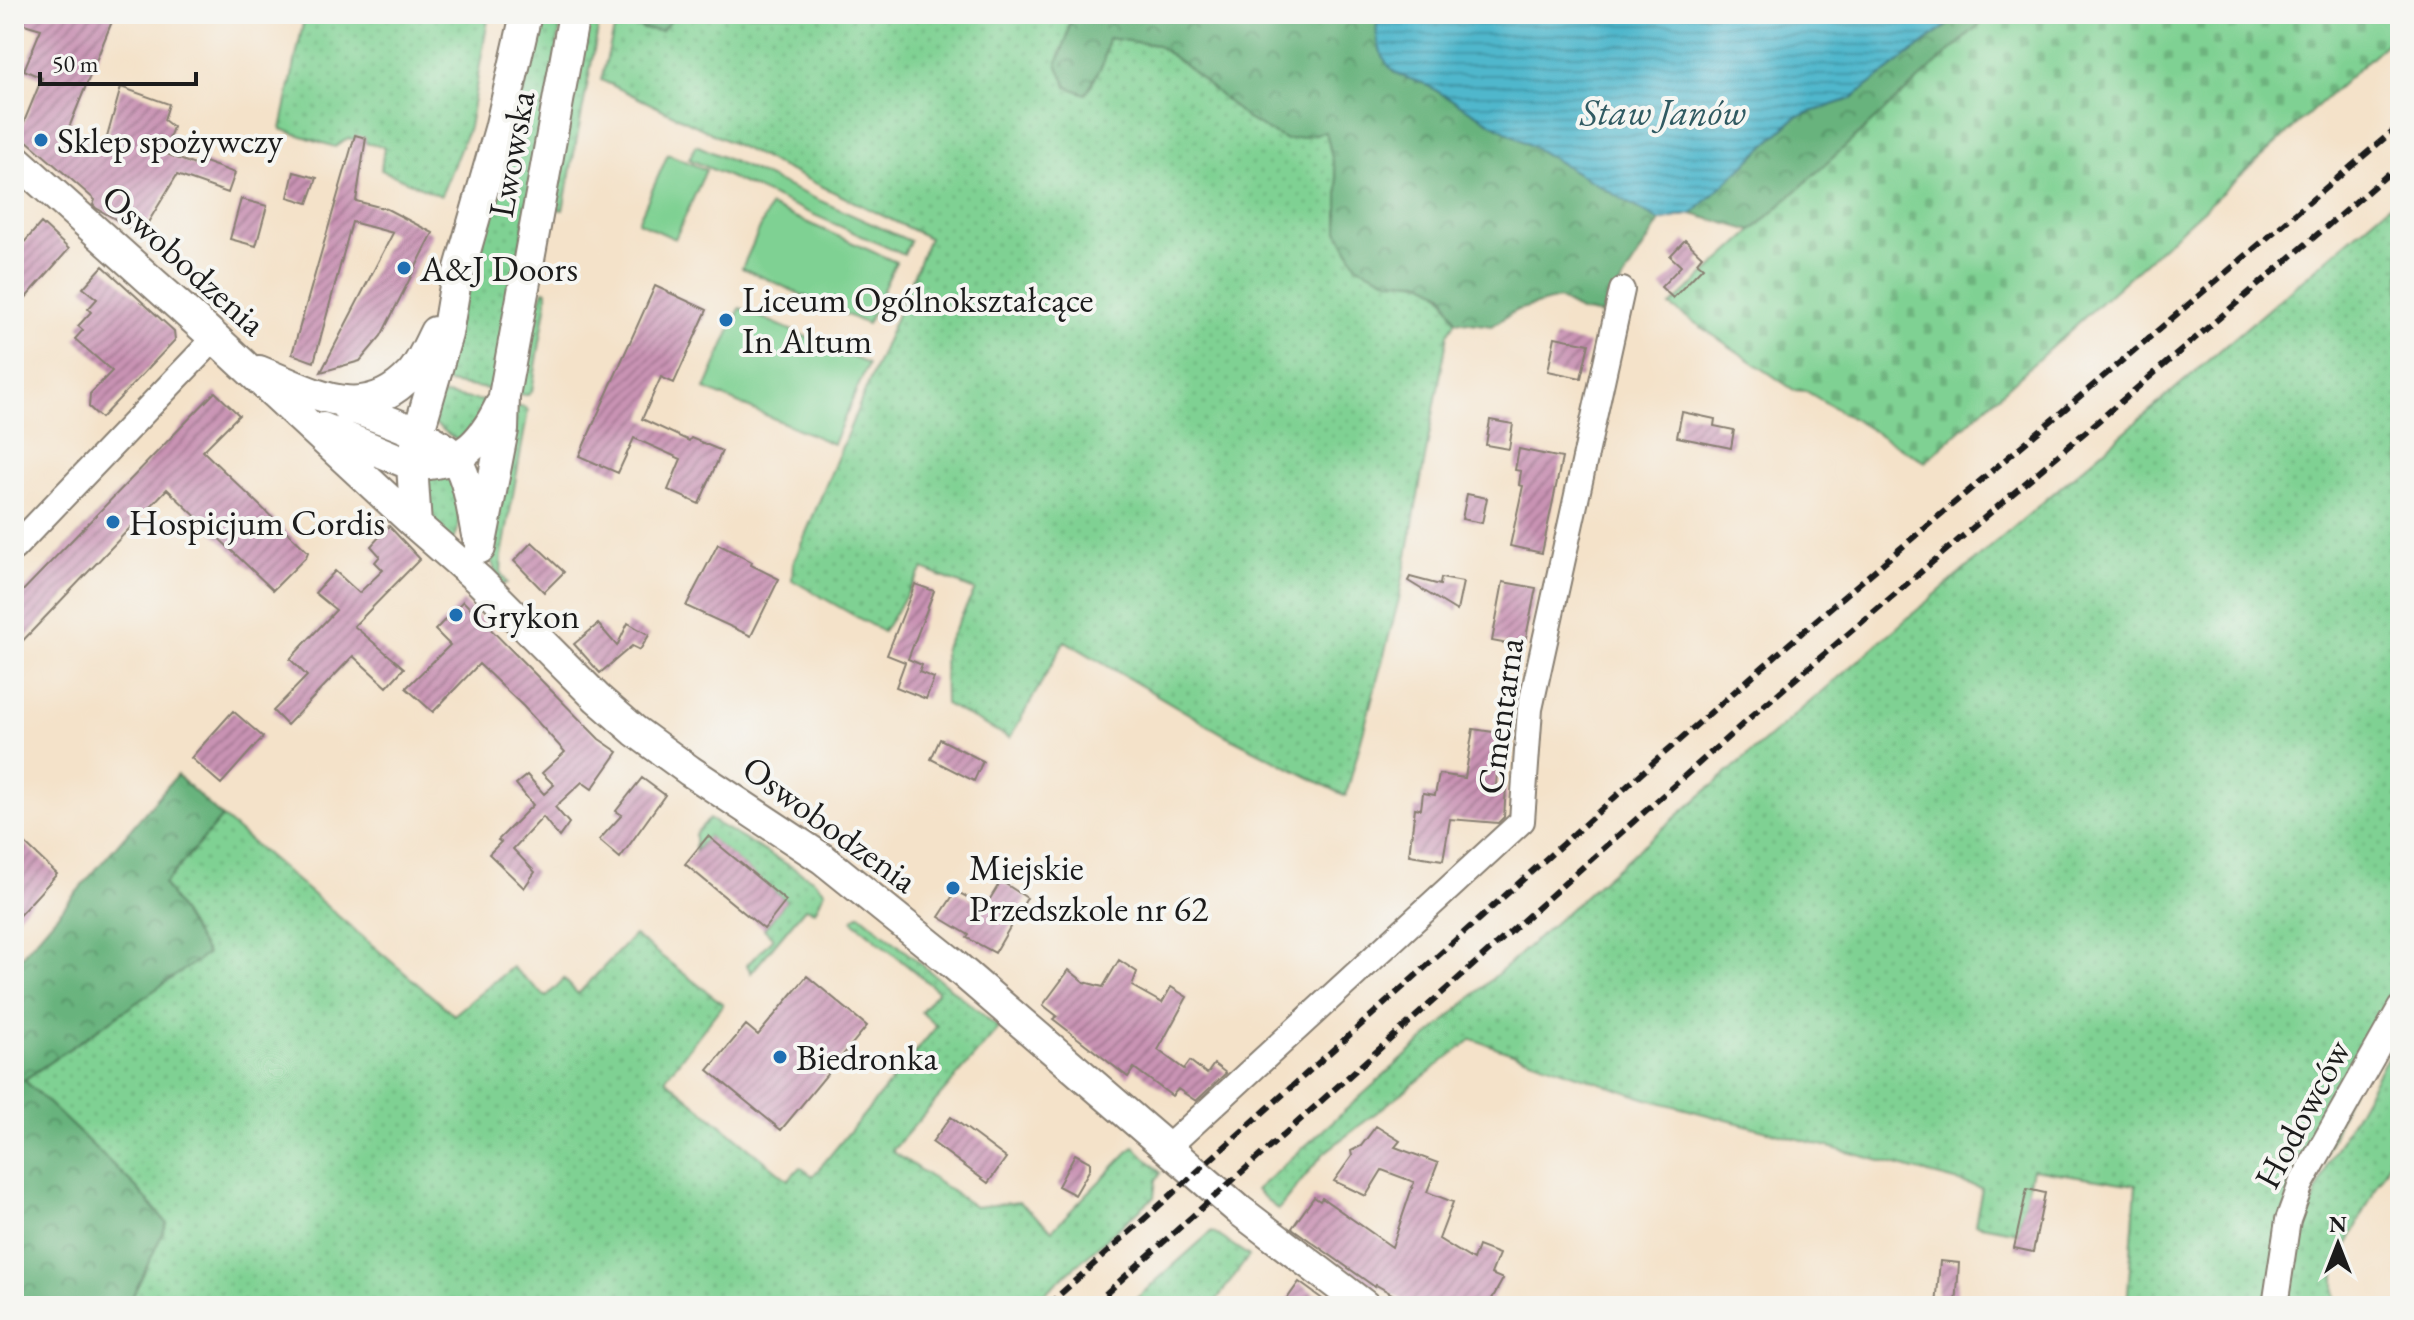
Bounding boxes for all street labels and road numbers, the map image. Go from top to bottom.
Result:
street label: Lwowska [477,86,545,221]
street label: Oswobodzenia [92,174,276,346]
street label: Cmentarna [1466,634,1534,797]
street label: Oswobodzenia [733,745,927,904]
street label: Hodowców [2243,1031,2361,1197]

